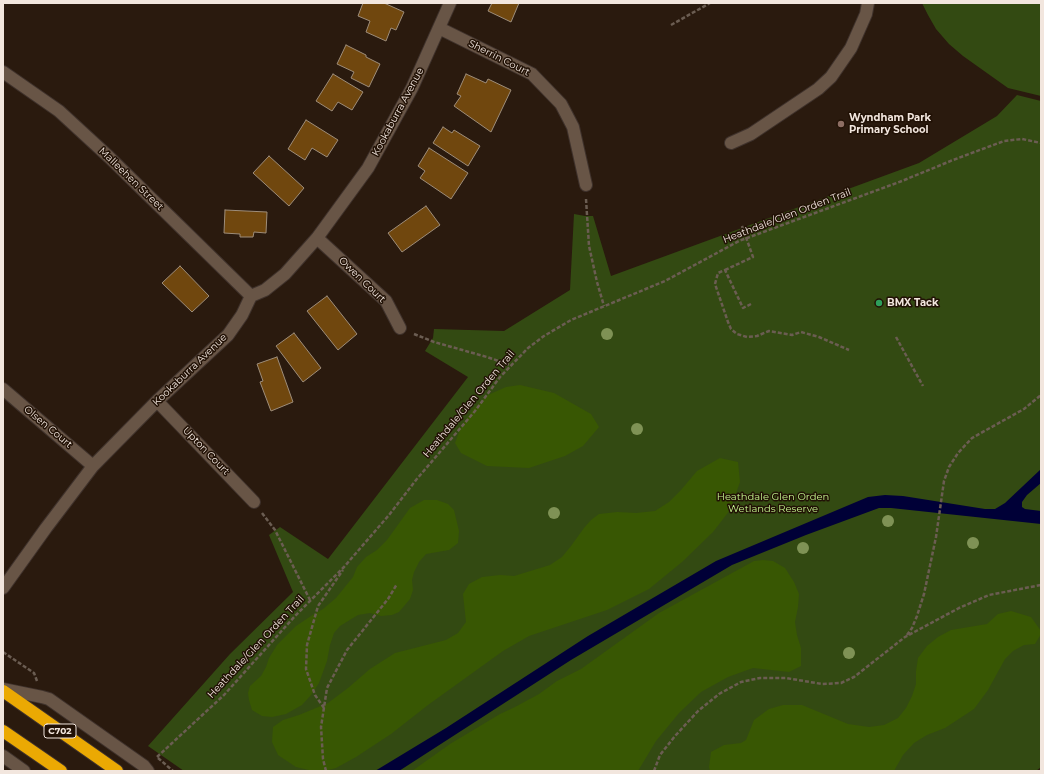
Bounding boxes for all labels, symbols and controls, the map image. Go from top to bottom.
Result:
street label: Sherrin Court [466,37,532,79]
street label: Kookaburra Avenue [370,66,426,158]
place label: Wyndham Park Primary School [849,112,931,136]
marker: Wyndham Park Primary School [836,119,846,129]
street label: Malleehen Street [96,145,166,213]
street label: Heathdale/Glen Orden Trail [721,186,853,246]
street label: Owen Court [336,255,388,305]
place label: BMX Tack [887,297,939,309]
marker: BMX Tack [874,298,884,308]
street label: Kookaburra Avenue [150,331,230,409]
street label: Heathdale/Glen Orden Trail [421,348,517,460]
street label: Olsen Court [21,403,75,451]
street label: Upton Court [180,424,232,478]
park label: Heathdale Glen Orden Wetlands Reserve [717,491,829,514]
street label: Heathdale/Glen Orden Trail [205,593,307,701]
road number: C702 [44,724,76,738]

